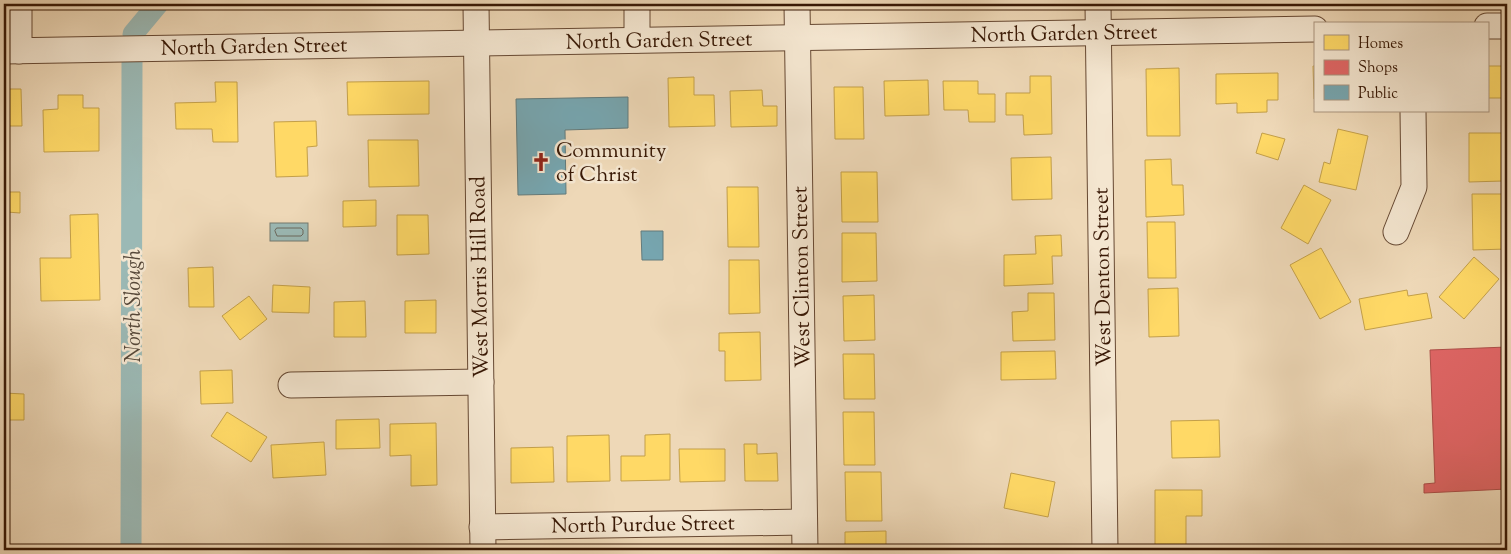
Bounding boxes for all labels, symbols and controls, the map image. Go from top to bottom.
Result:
street label: North Garden Street [970,18,1158,52]
legend [1314,22,1488,112]
street label: North Garden Street [565,25,753,59]
street label: North Garden Street [160,31,348,65]
text: Homes [1358,34,1403,55]
text: Shops [1358,58,1398,79]
text: Public [1358,84,1398,105]
place label: Community of Christ [556,137,667,191]
church icon: Community of Christ [530,151,552,173]
street label: West Morris Hill Road [464,176,498,378]
street label: West Clinton Street [786,186,820,368]
street label: West Denton Street [1087,187,1121,367]
water label: North Slough [119,249,151,363]
street label: North Purdue Street [551,509,735,543]

